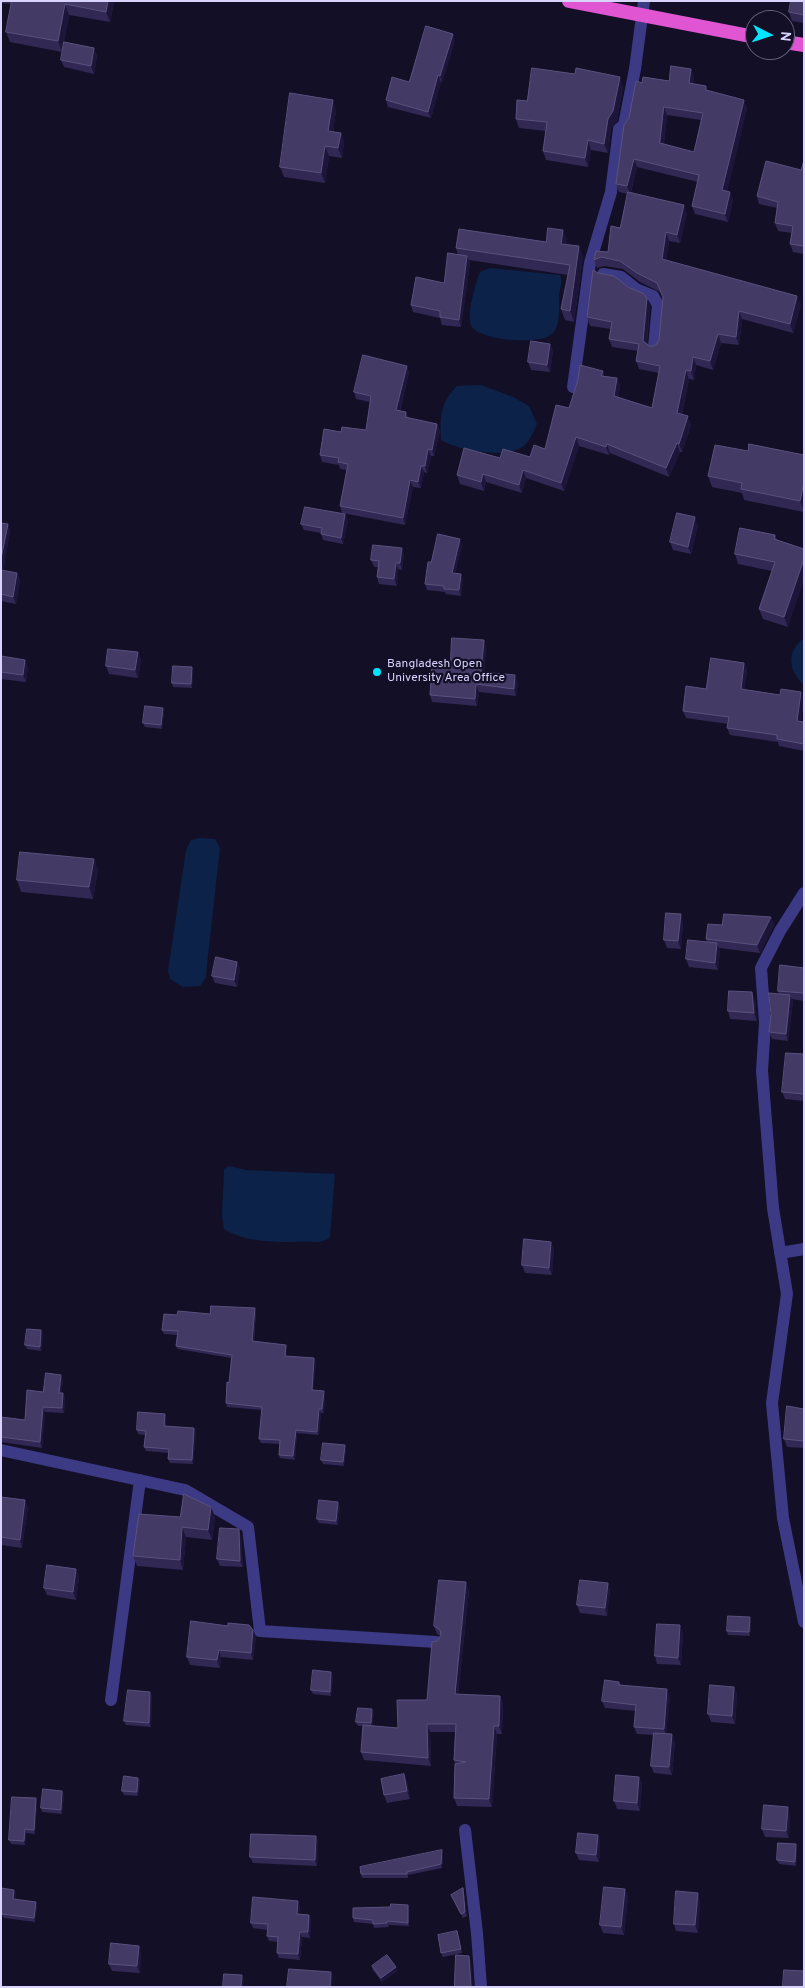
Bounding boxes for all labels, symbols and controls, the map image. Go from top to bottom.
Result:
north arrow [745,10,795,60]
text: N [776,31,793,42]
place label: Bangladesh Open University Area Office [387,658,505,686]
marker: Bangladesh Open University Area Office [371,666,383,678]

